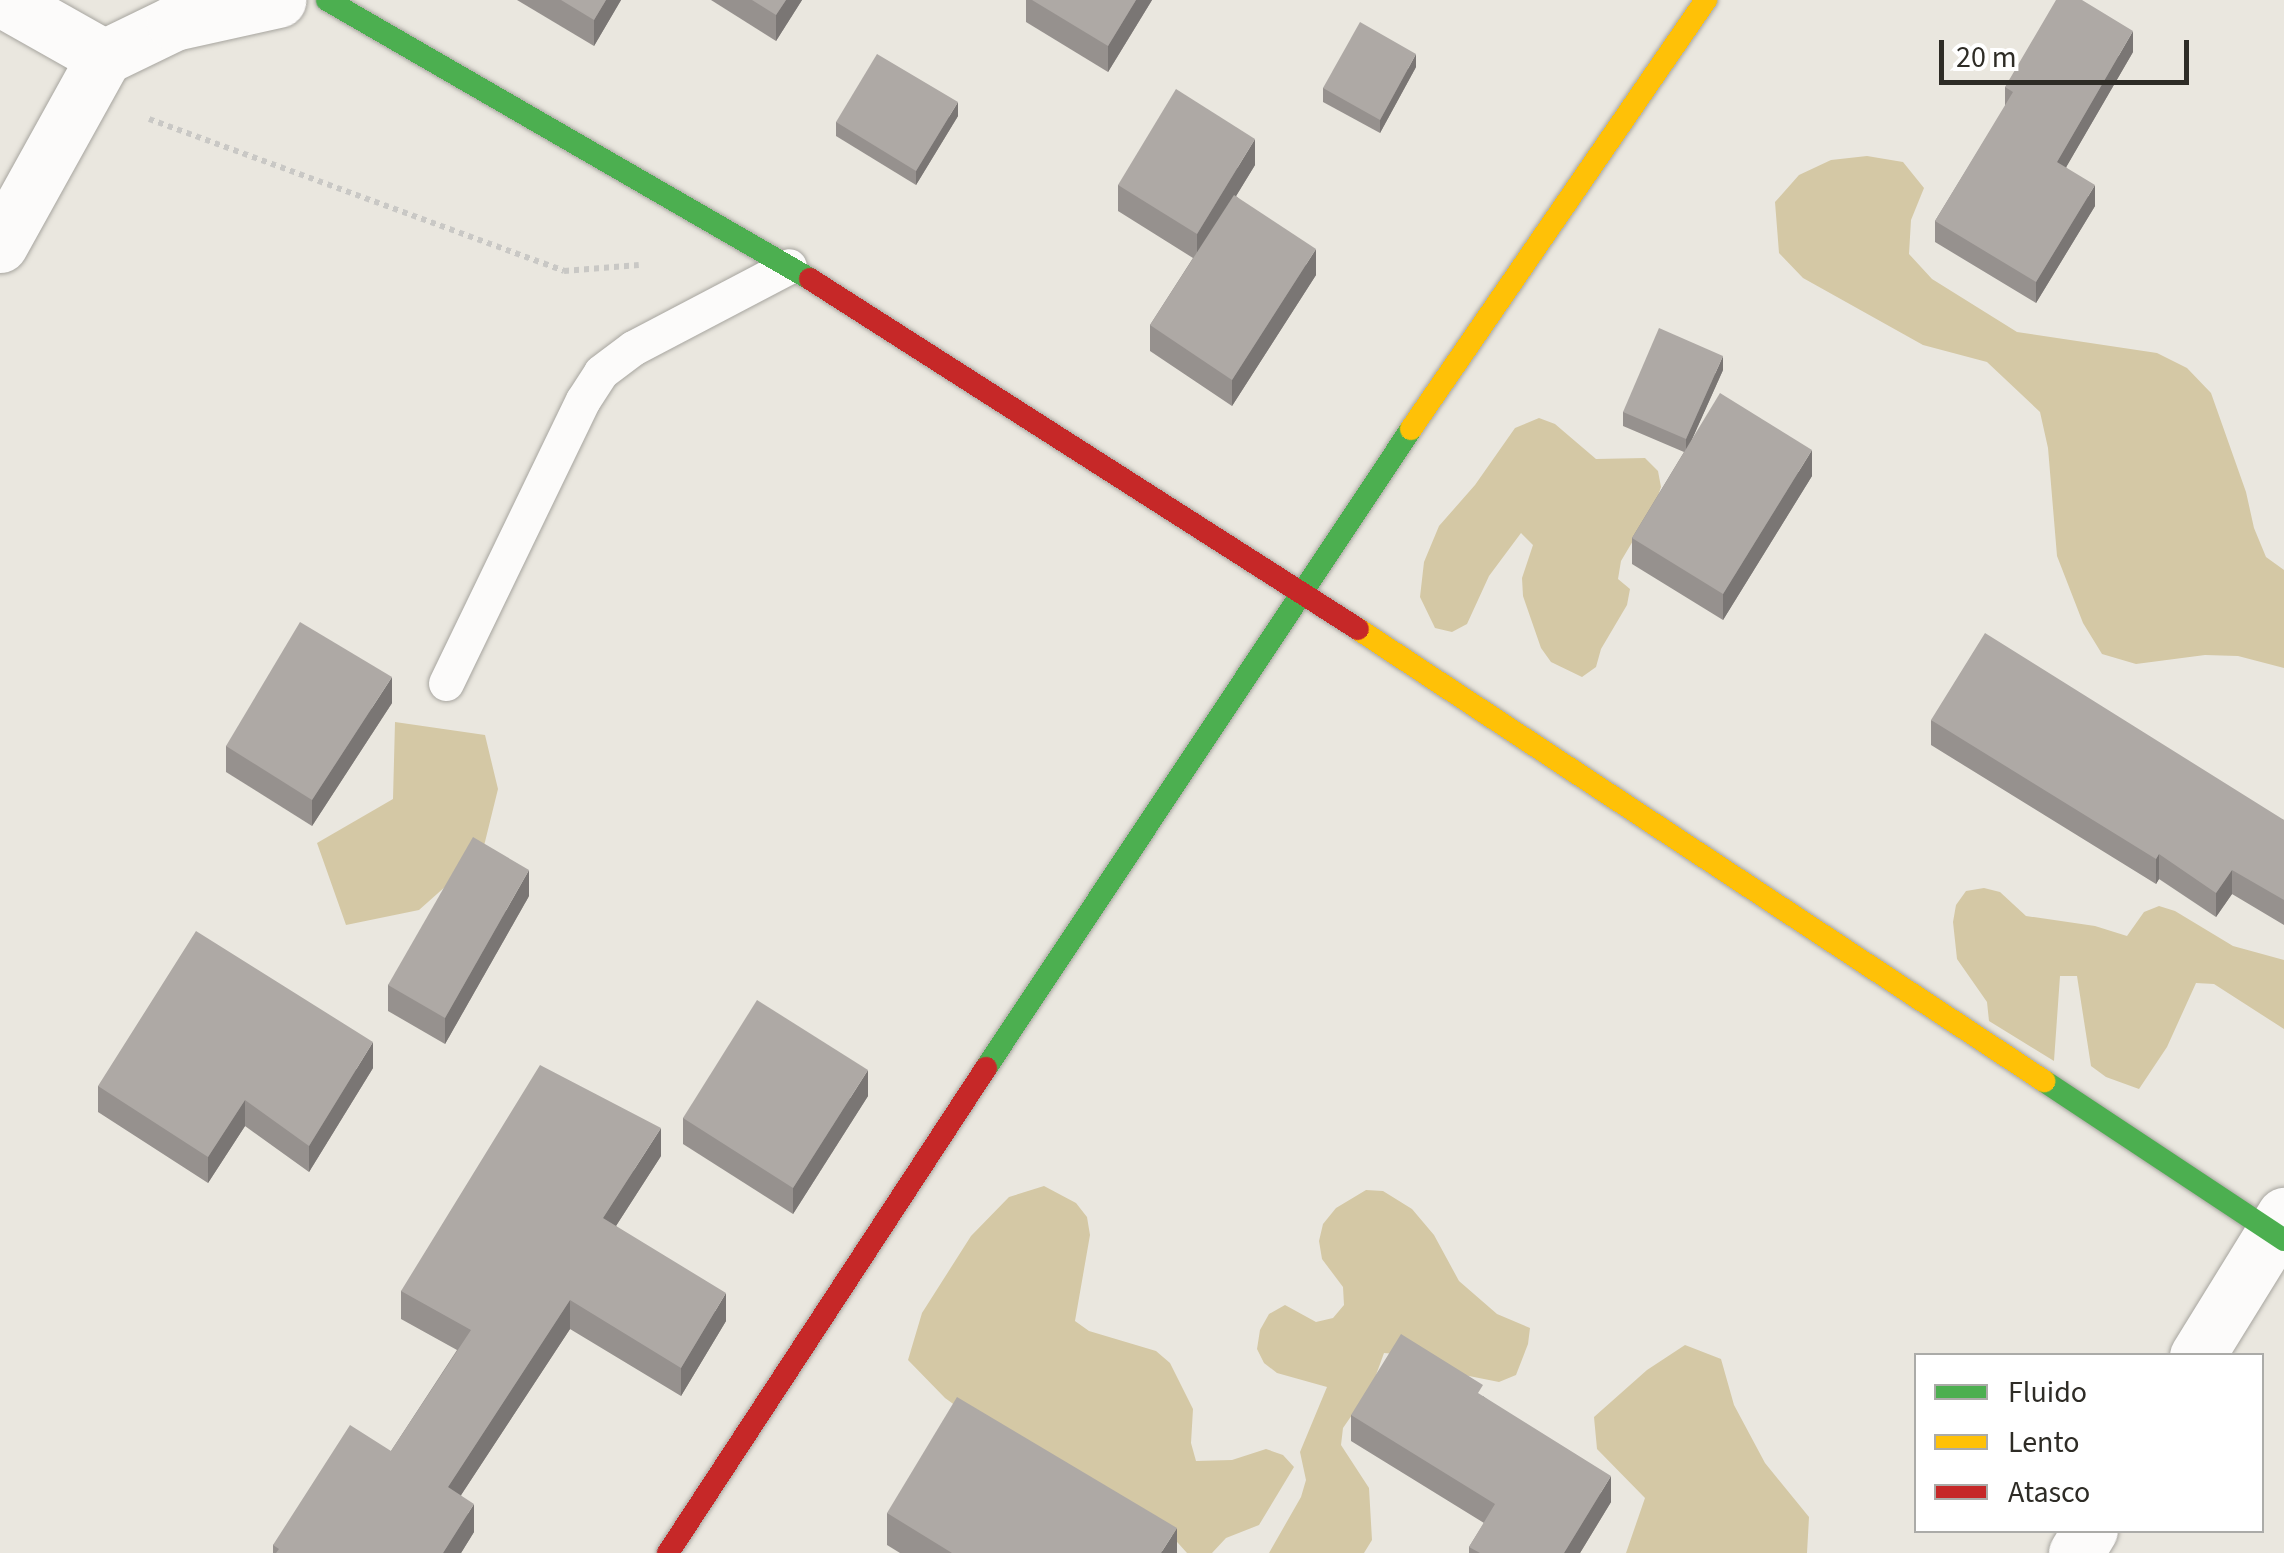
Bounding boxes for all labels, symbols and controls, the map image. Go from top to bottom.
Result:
scale bar [1944,20,2194,82]
text: 20 m [1956,36,2017,79]
legend [1914,1353,2264,1533]
text: Fluido [2008,1371,2087,1414]
text: Lento [2008,1421,2080,1464]
text: Atasco [2008,1471,2090,1514]

